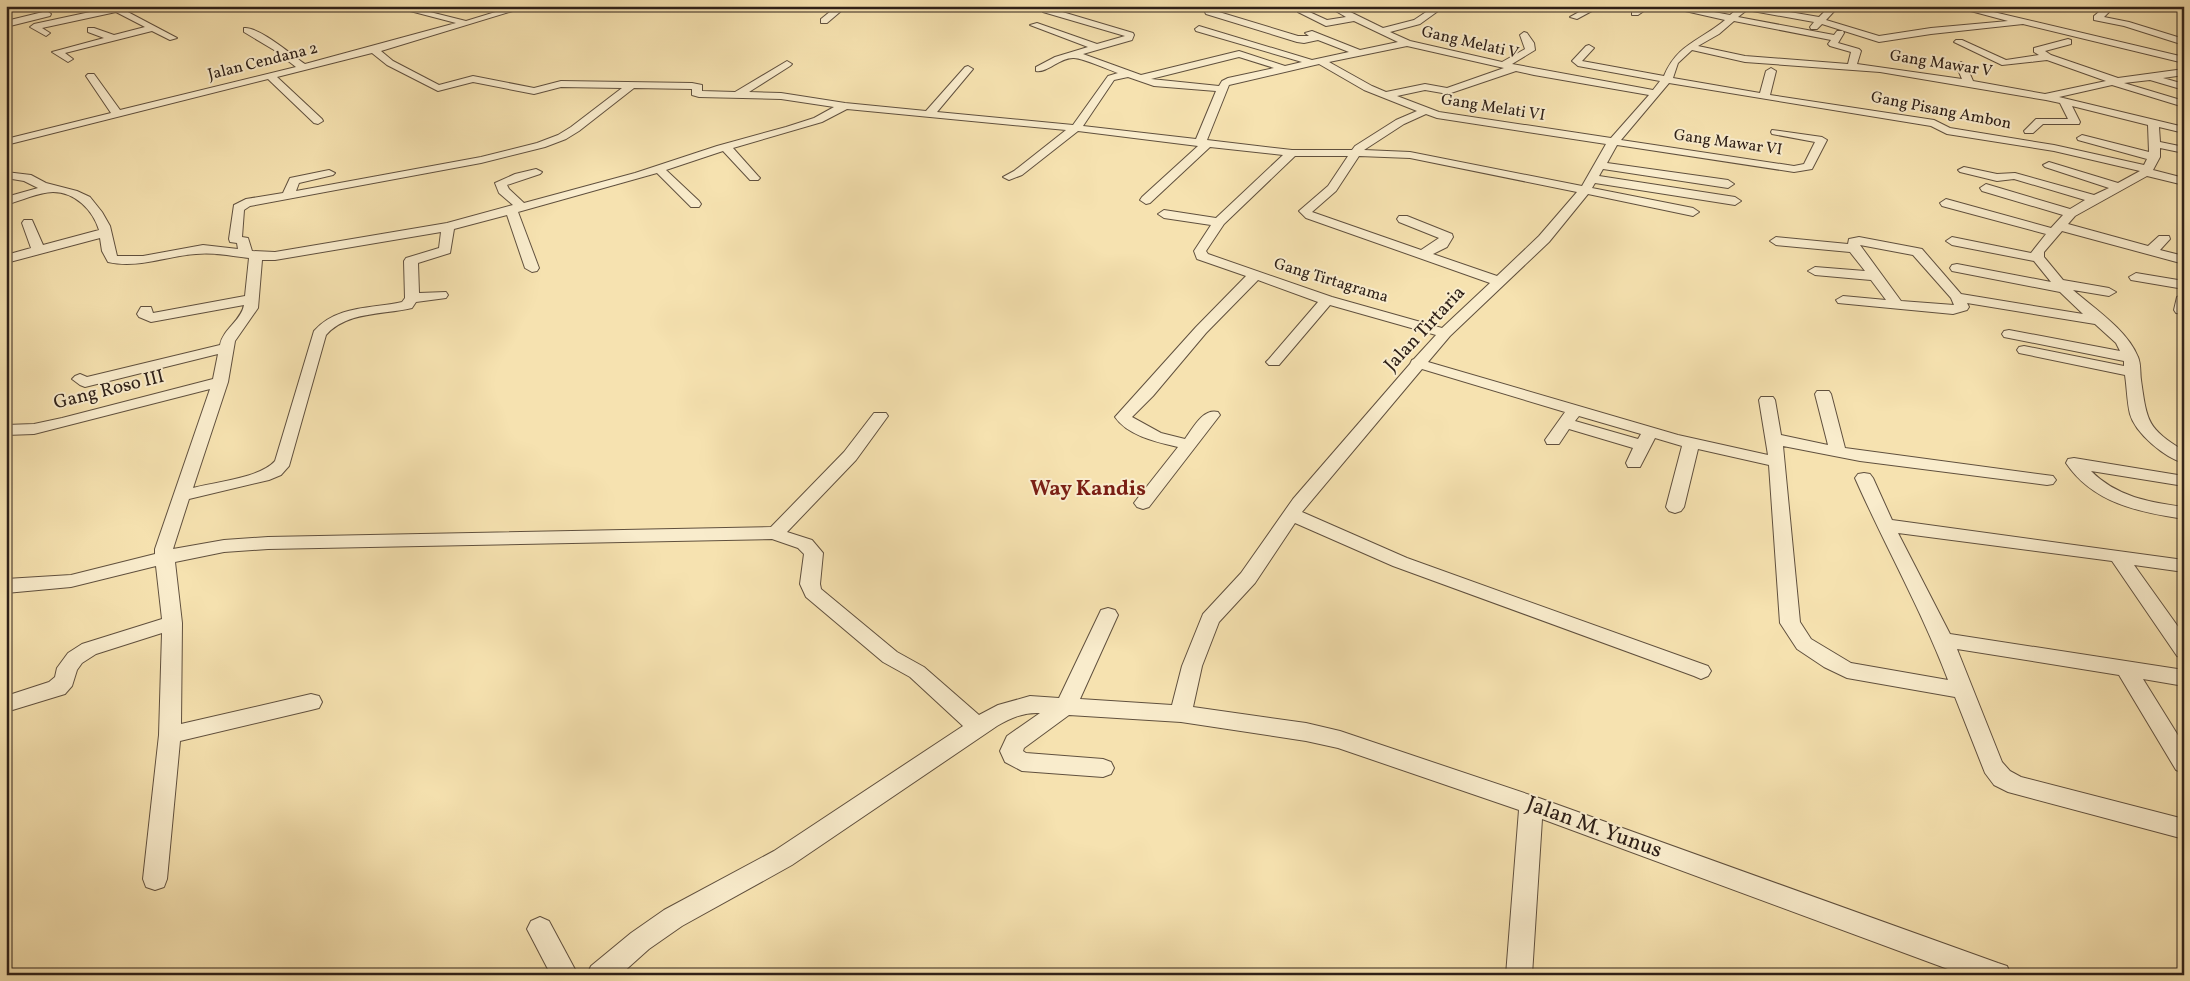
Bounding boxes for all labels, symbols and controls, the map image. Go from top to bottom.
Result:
street label: Gang Melati V [1419,21,1521,65]
street label: Jalan Cendana 2 [206,38,320,86]
street label: Gang Mawar V [1888,45,1994,83]
street label: Gang Pisang Ambon [1869,87,2013,135]
street label: Gang Melati VI [1439,89,1547,127]
street label: Gang Mawar VI [1672,124,1784,162]
street label: Gang Tirtagrama [1271,253,1391,309]
street label: Jalan Tirtaria [1378,280,1472,378]
street label: Gang Roso III [51,364,167,416]
district label: Way Kandis [1030,475,1146,504]
street label: Jalan M. Yunus [1522,789,1666,867]

